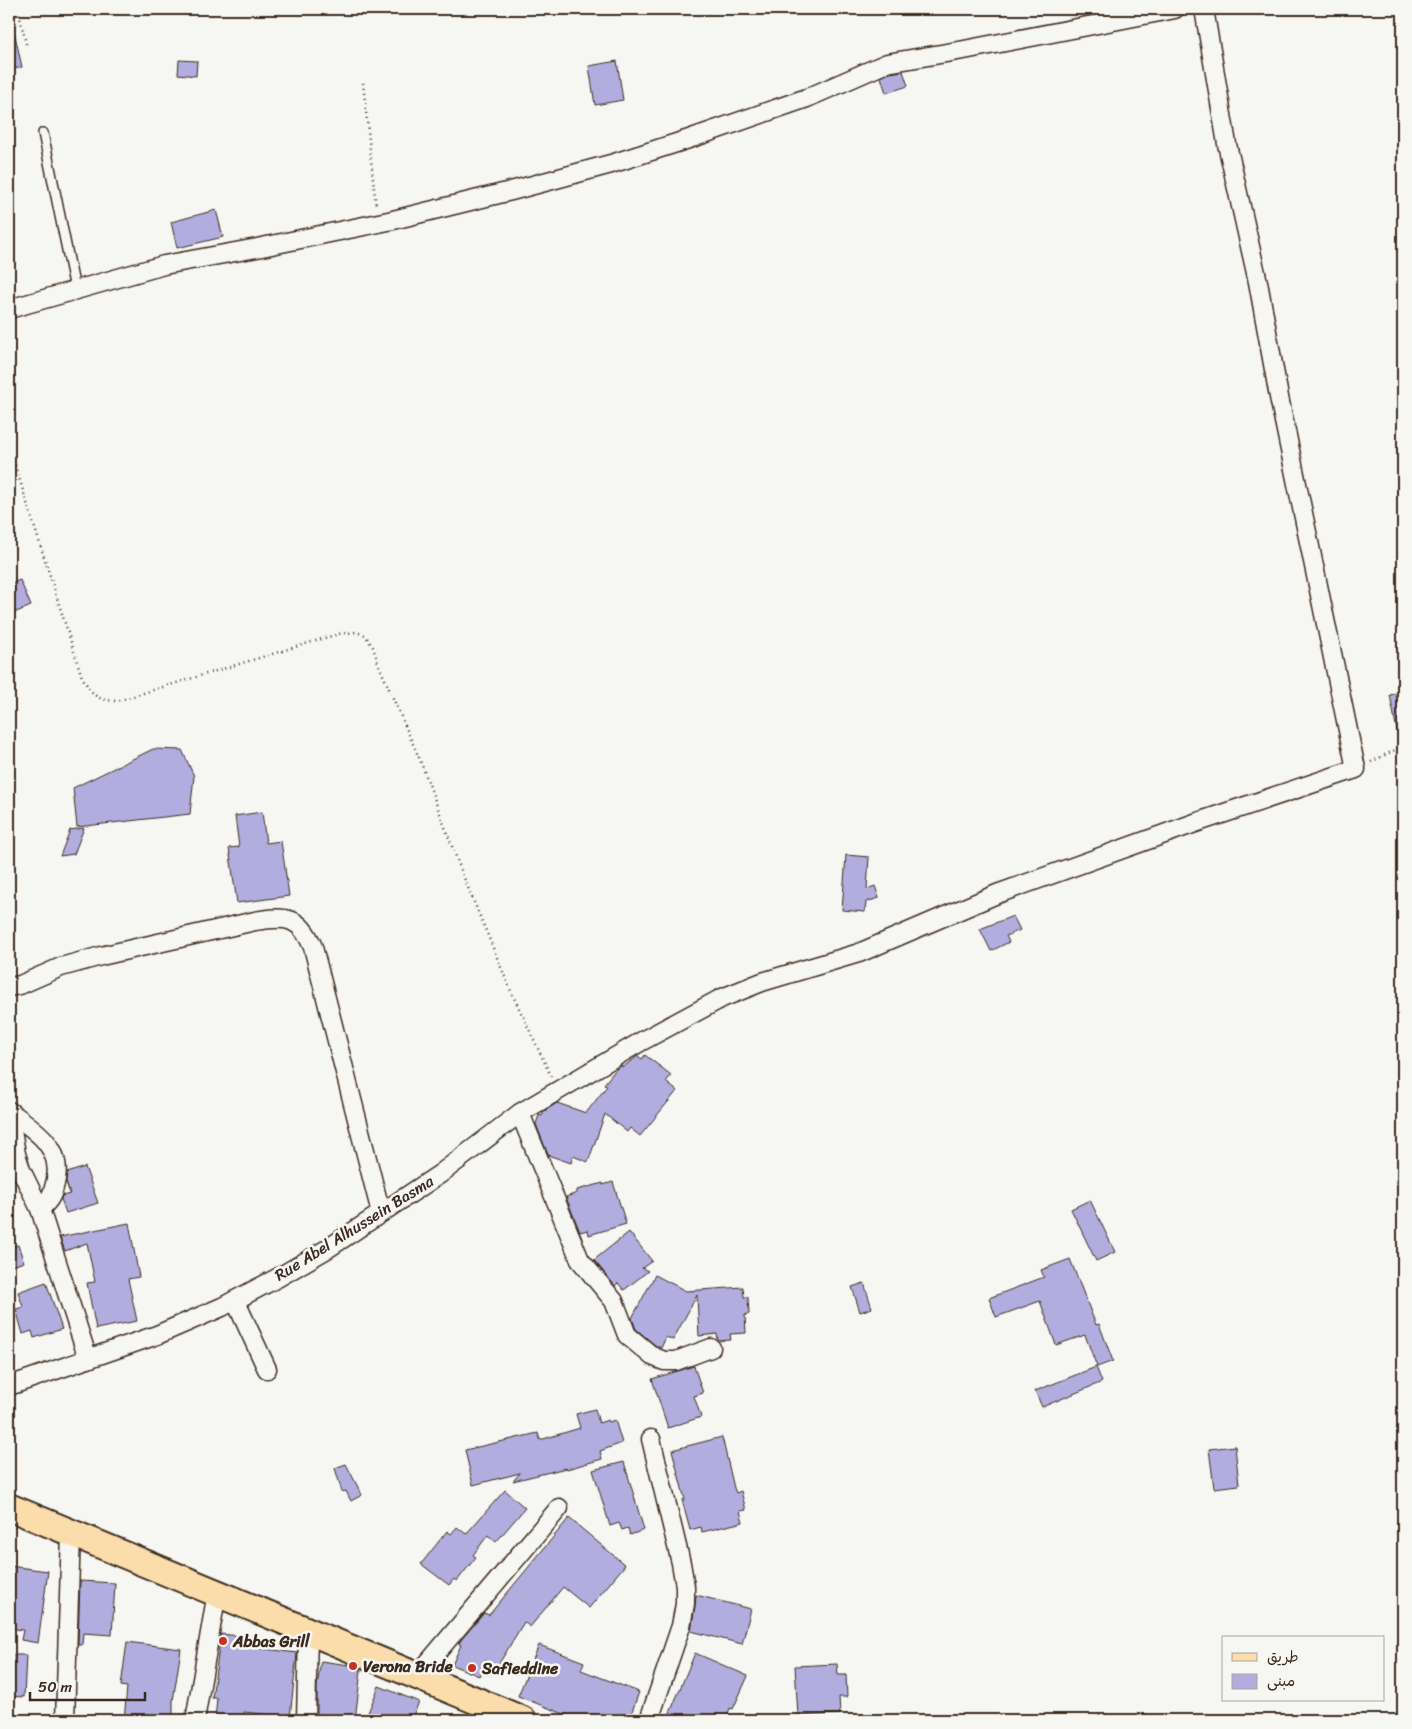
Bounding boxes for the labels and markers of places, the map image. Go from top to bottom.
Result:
place label: Abbas Grill [232,1627,311,1656]
marker: Abbas Grill [217,1635,229,1647]
place label: Verona Bride [363,1652,453,1681]
place label: Safieddine [481,1654,559,1683]
marker: Verona Bride [347,1660,359,1672]
marker: Safieddine [466,1662,478,1674]

